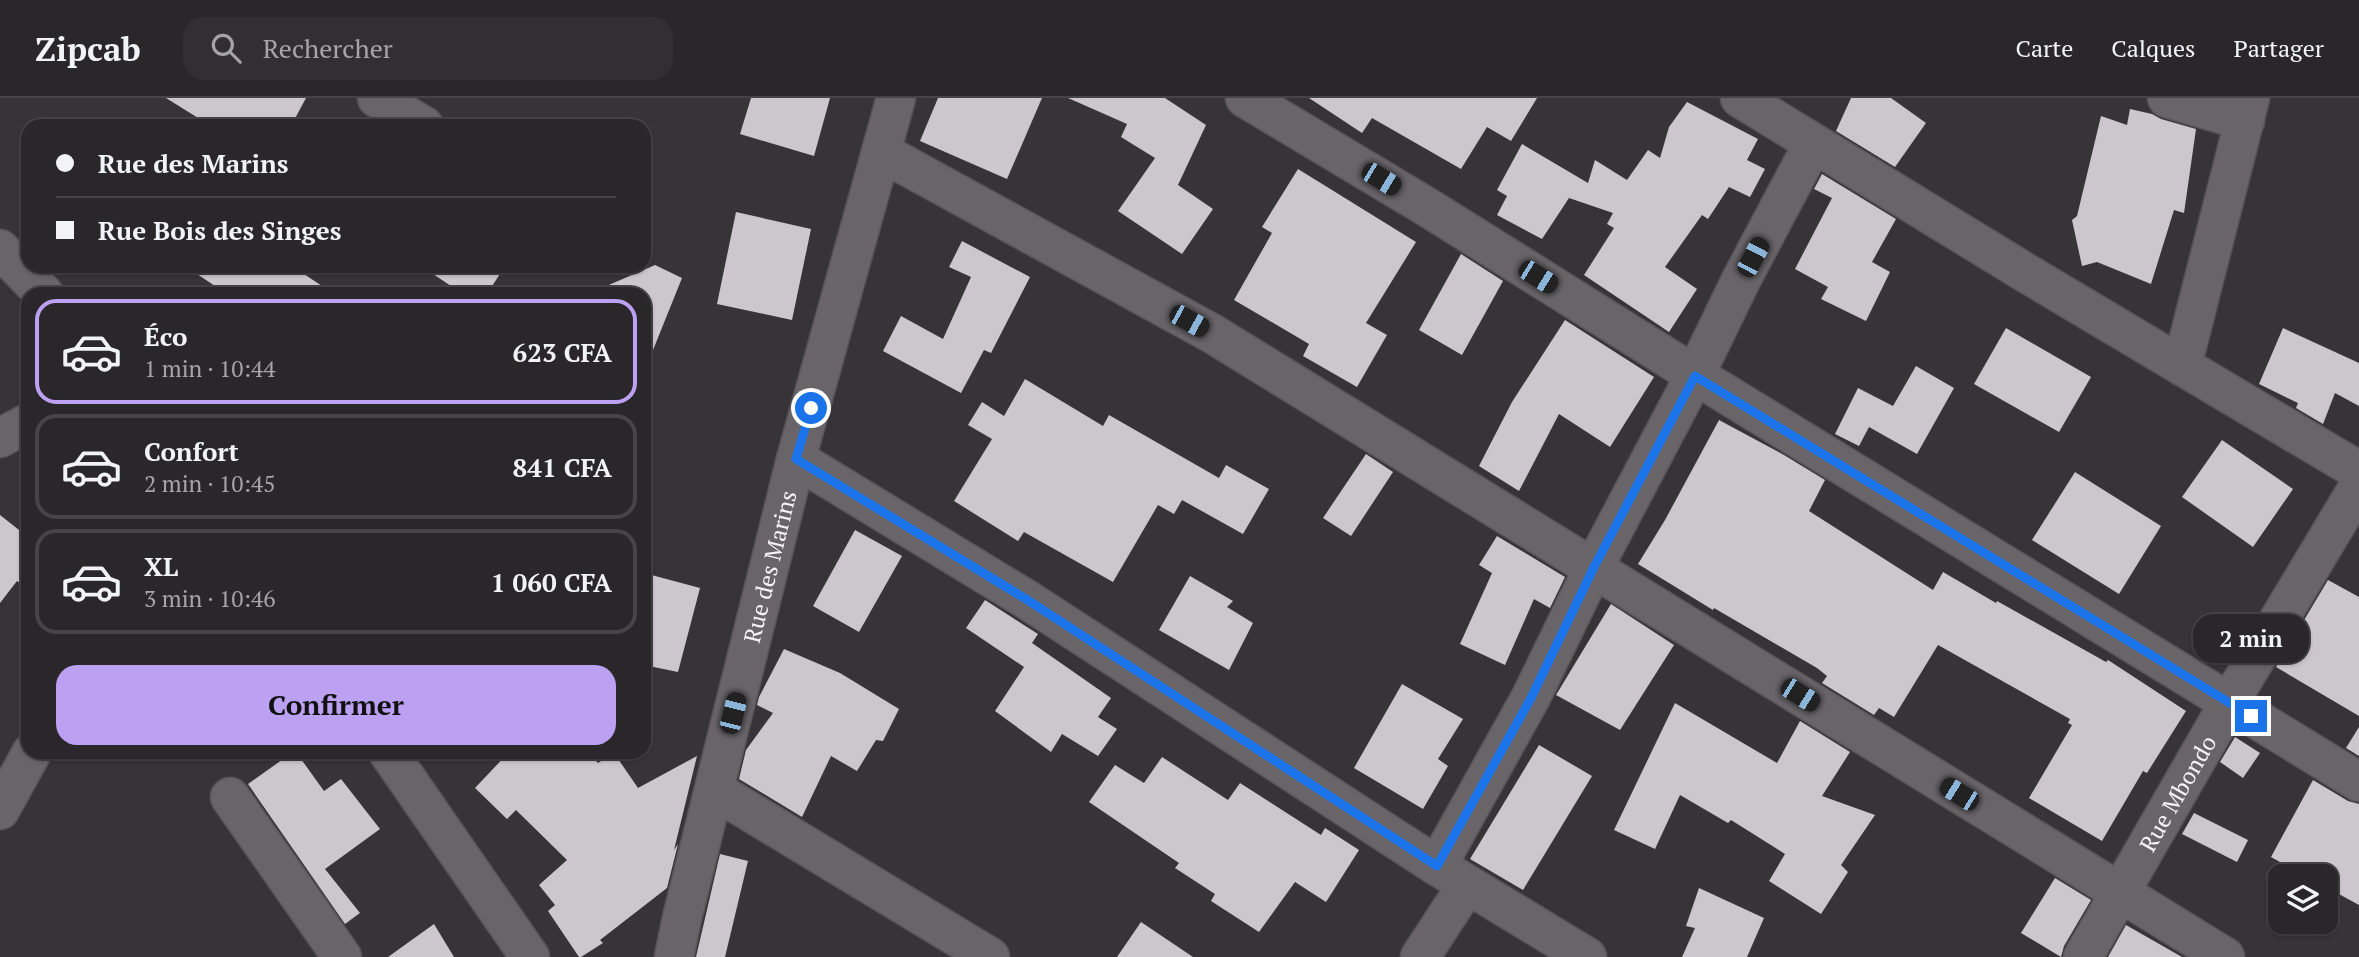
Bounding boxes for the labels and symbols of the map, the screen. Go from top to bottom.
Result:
car [1358,159,1405,199]
car [1734,234,1773,280]
car [1515,257,1562,297]
car [1166,302,1213,340]
route start [795,392,827,424]
street label: Rue des Marins [735,487,803,646]
callout: 2 min [2193,614,2309,664]
car [1777,675,1824,715]
car [718,690,749,736]
route end [2235,700,2267,732]
street label: Rue Mbondo [2131,729,2223,857]
car [1936,774,1983,814]

